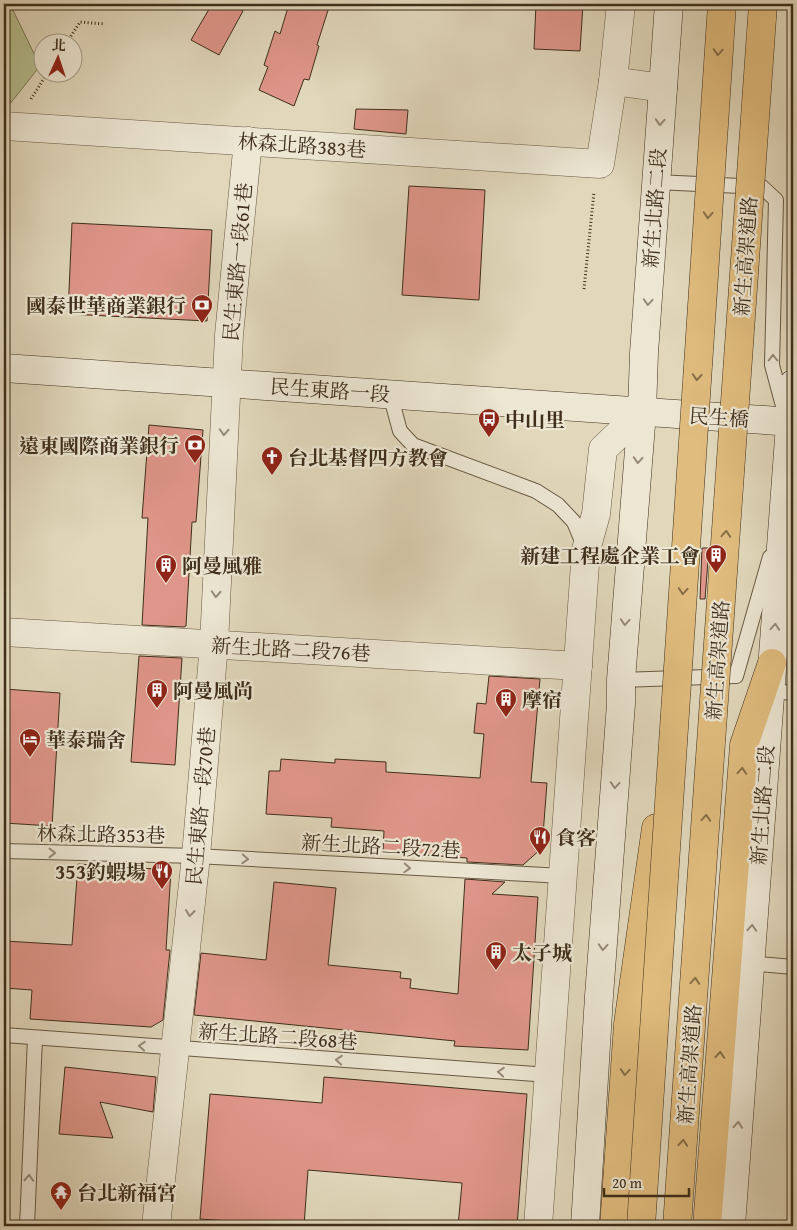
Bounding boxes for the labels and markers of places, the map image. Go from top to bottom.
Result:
place label: 國泰世華商業銀行 [26,291,186,320]
bank icon: 國泰世華商業銀行 [190,293,214,324]
place label: 中山里 [505,405,565,434]
bus stop icon: 中山里 [477,407,501,438]
place label: 遠東國際商業銀行 [19,431,179,460]
bank icon: 遠東國際商業銀行 [183,433,207,464]
place label: 台北基督四方教會 [288,443,448,472]
church icon: 台北基督四方教會 [260,445,284,476]
place label: 新建工程處企業工會 [520,541,700,570]
building icon: 新建工程處企業工會 [704,543,728,574]
place label: 阿曼風雅 [182,551,262,580]
building icon: 阿曼風雅 [154,553,178,584]
place label: 阿曼風尚 [173,676,253,705]
building icon: 阿曼風尚 [145,678,169,709]
place label: 摩宿 [522,685,562,714]
building icon: 摩宿 [494,687,518,718]
place label: 華泰瑞舍 [46,725,126,754]
hotel icon: 華泰瑞舍 [18,727,42,758]
place label: 食客 [556,823,596,852]
restaurant icon: 食客 [528,825,552,856]
place label: 353釣蝦場 [55,857,146,886]
restaurant icon: 353釣蝦場 [150,859,174,890]
place label: 太子城 [512,938,572,967]
building icon: 太子城 [484,940,508,971]
place label: 台北新福宮 [77,1178,177,1207]
temple icon: 台北新福宮 [49,1180,73,1211]

